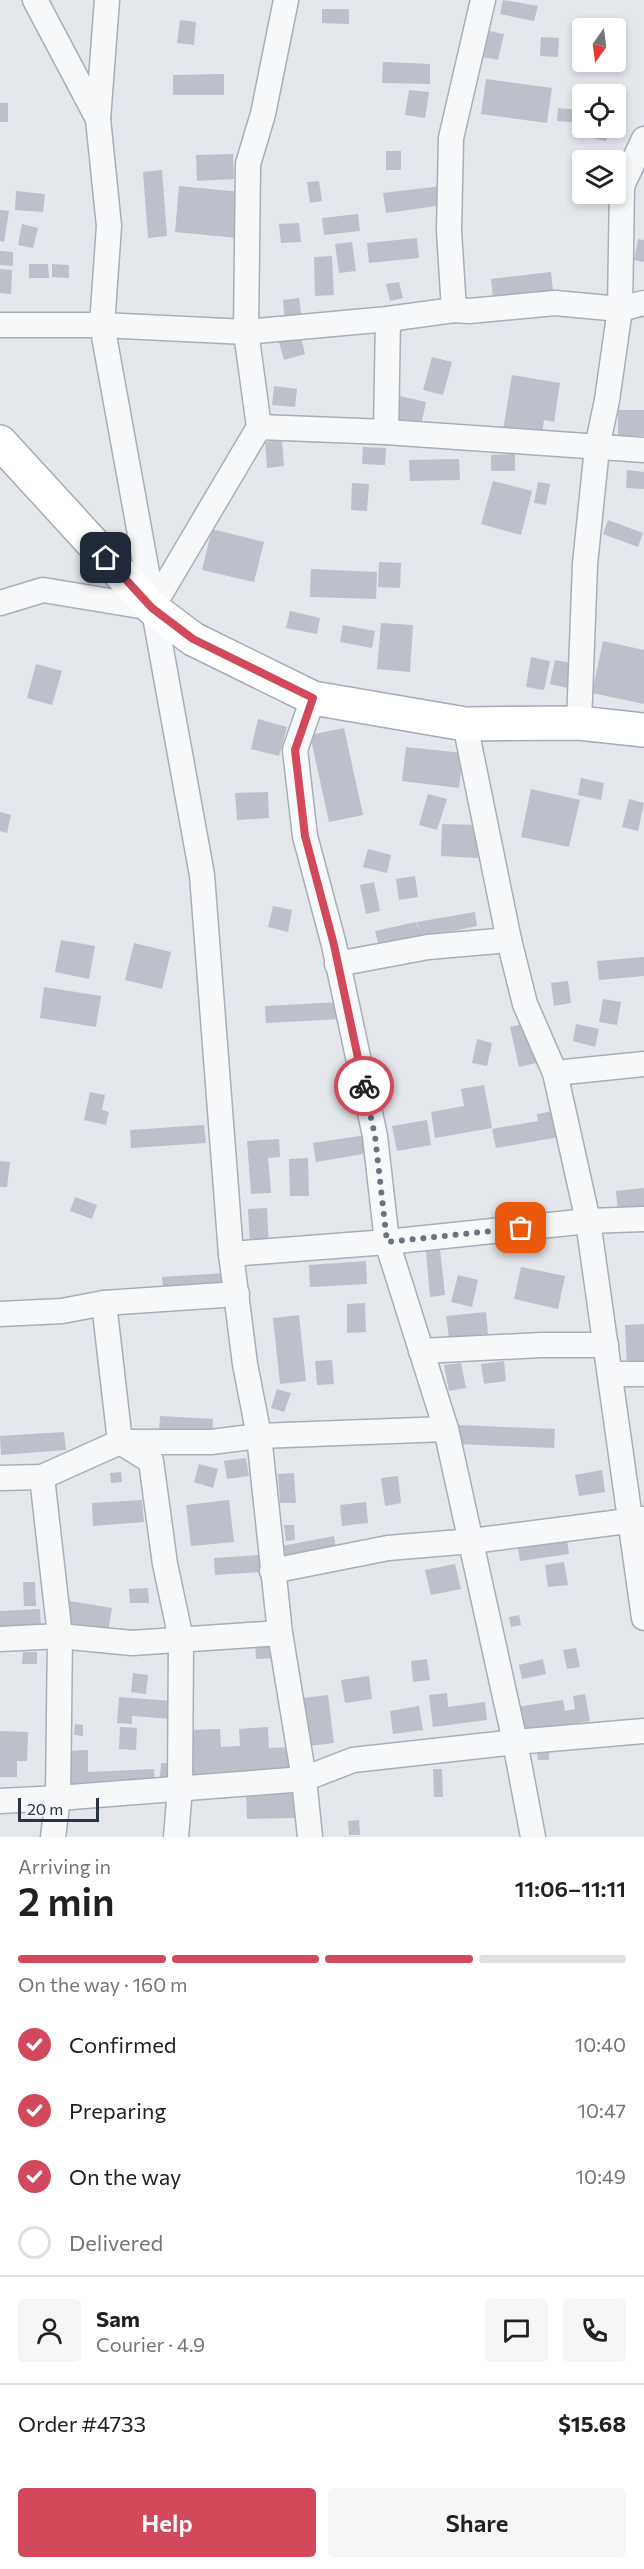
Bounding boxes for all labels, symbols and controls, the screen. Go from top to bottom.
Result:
north arrow [572,18,626,72]
map controls [572,18,626,204]
button: locate [572,84,626,138]
button: layers [572,150,626,204]
pin [80,532,131,583]
icon: home [89,541,122,574]
courier [334,1056,394,1116]
icon: bike [348,1070,381,1103]
pin [495,1202,546,1253]
icon: bag [504,1211,537,1244]
scale bar [18,1795,99,1822]
text: 20 m [27,1799,63,1818]
text: Arriving in [18,1854,111,1878]
text: 11:06–11:11 [515,1875,626,1902]
text: 2 min [18,1876,115,1924]
text: On the way · 160 m [18,1972,187,1996]
icon: check [18,2028,51,2061]
text: Confirmed [69,2031,176,2058]
text: 10:40 [575,2032,626,2056]
icon: check [18,2094,51,2127]
text: Preparing [69,2097,166,2124]
text: 10:47 [578,2098,626,2122]
icon: check [18,2160,51,2193]
text: On the way [69,2163,181,2190]
text: 10:49 [576,2164,626,2188]
text: Delivered [69,2229,163,2256]
button: person [18,2299,81,2362]
button: chat [485,2299,548,2362]
button: phone [563,2299,626,2362]
text: Sam [96,2305,140,2332]
text: Courier · 4.9 [96,2332,205,2356]
text: Order #4733 [18,2410,146,2437]
text: $15.68 [558,2410,626,2437]
button: Help [18,2488,316,2557]
button: Share [328,2488,626,2557]

